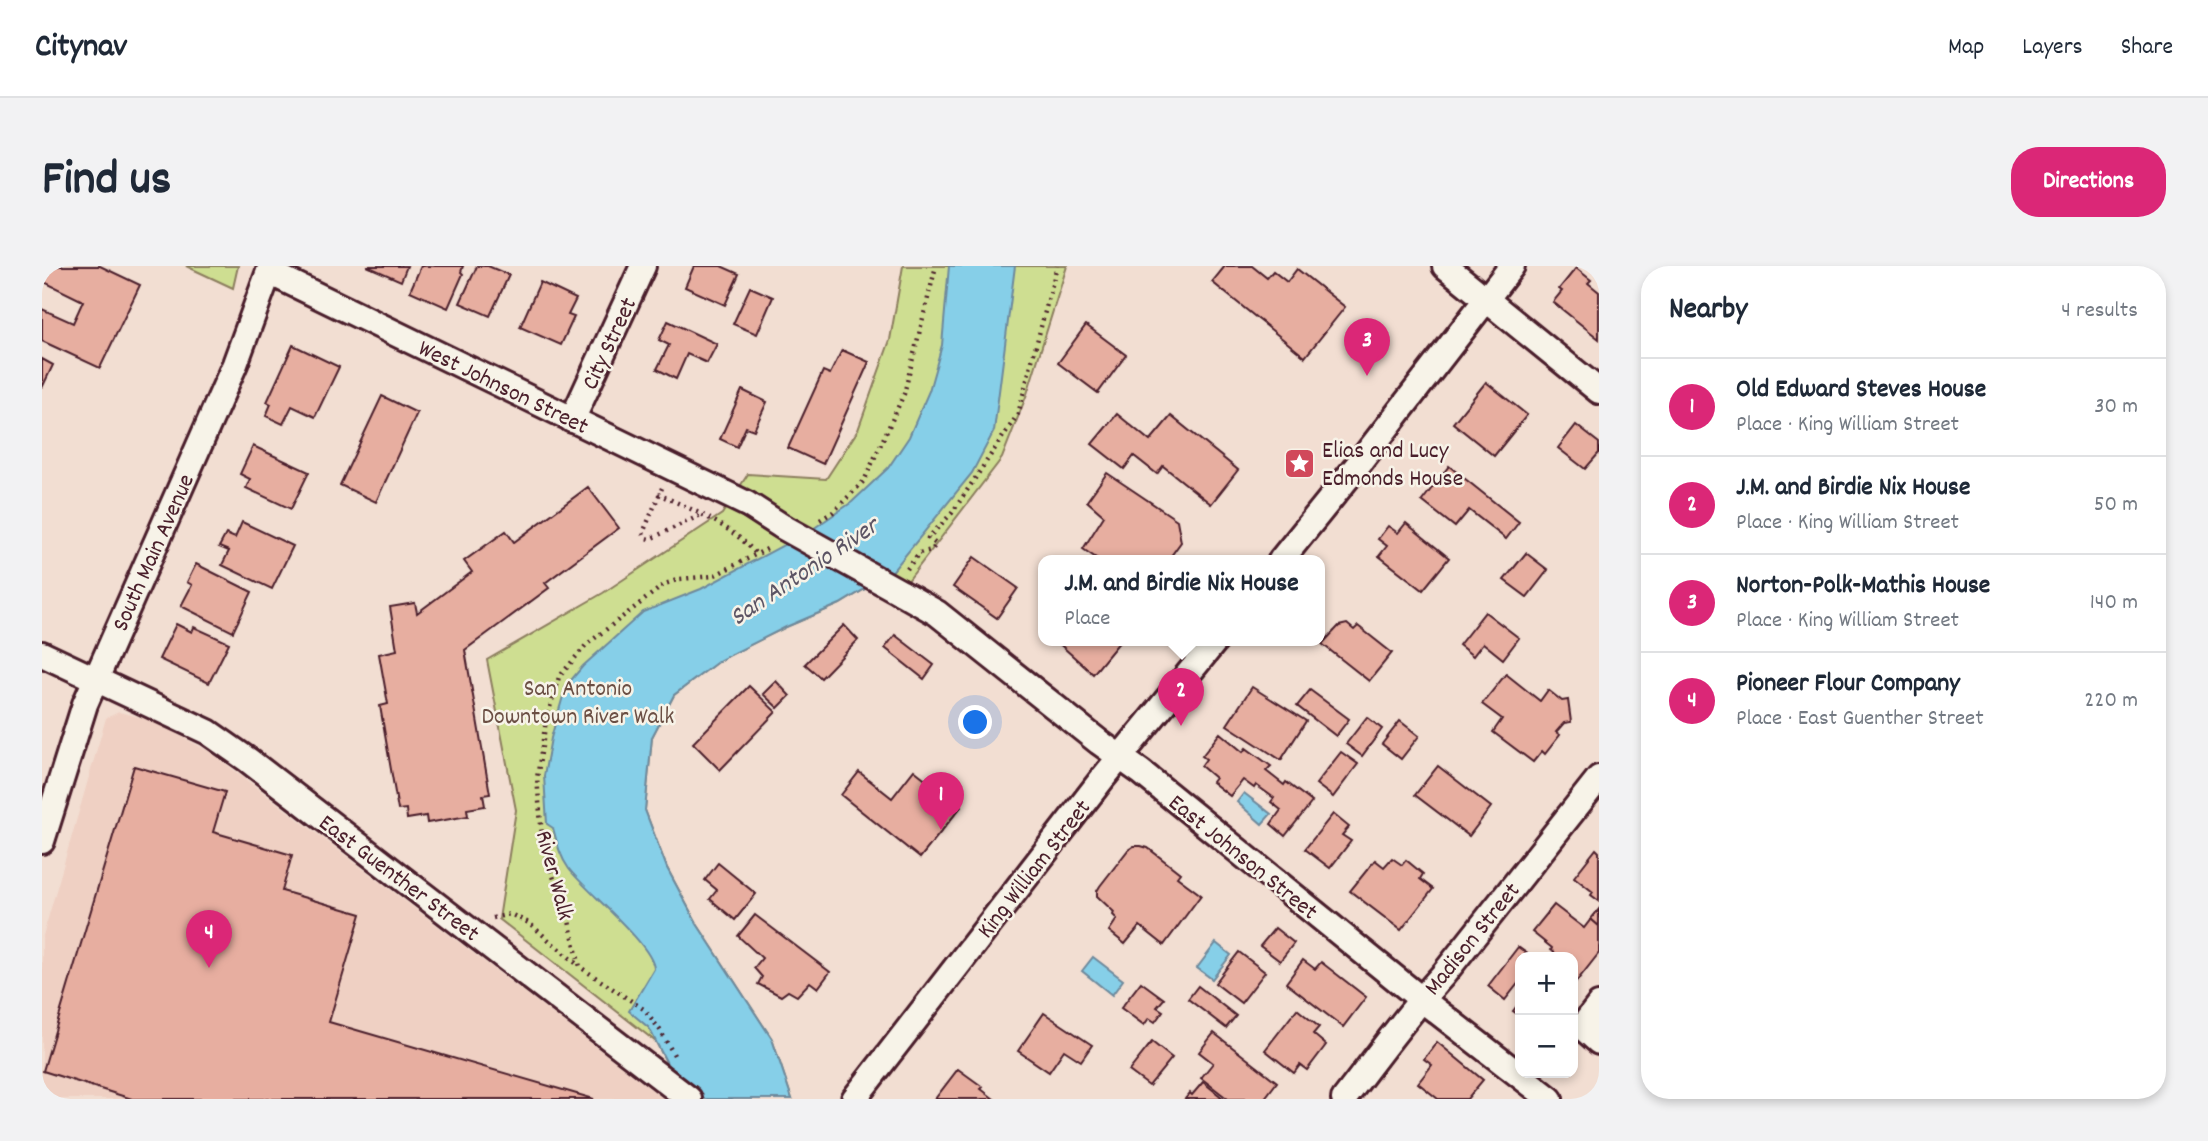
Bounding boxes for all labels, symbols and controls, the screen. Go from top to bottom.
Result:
text: Citynav [35,25,127,72]
text: Map [1948,31,1984,65]
text: Layers [2022,31,2083,65]
text: Share [2121,31,2173,65]
text: Find us [42,147,171,217]
button: Directions [2011,147,2166,217]
text: Nearby [1669,290,1747,333]
street label: City Street [574,292,647,396]
text: 4 results [2061,295,2138,328]
pin: 3 [1344,318,1390,376]
street label: West Johnson Street [412,333,594,445]
text: Old Edward Steves House [1736,372,1986,409]
text: 1 [1689,391,1695,424]
text: 30 m [2094,391,2138,424]
text: Place · King William Street [1736,409,1959,442]
place label: Elias and Lucy Edmonds House [1322,435,1463,497]
place icon: Elias and Lucy Edmonds House [1282,446,1316,480]
street label: South Main Avenue [105,469,205,637]
text: J.M. and Birdie Nix House [1736,470,1970,507]
text: 2 [1687,489,1697,522]
text: 50 m [2094,489,2138,522]
water label: San Antonio River [723,507,890,637]
text: Place · King William Street [1736,507,1959,540]
popup [1038,555,1325,646]
text: J.M. and Birdie Nix House [1064,566,1299,603]
text: Norton-Polk-Mathis House [1736,568,1990,605]
text: 3 [1687,587,1697,620]
text: 140 m [2090,587,2138,620]
text: Place [1064,603,1110,636]
text: Place · King William Street [1736,605,1959,638]
text: Pioneer Flour Company [1736,666,1960,703]
pin: 2 [1158,668,1204,726]
park label: San Antonio Downtown River Walk [482,673,674,735]
text: 4 [1687,685,1697,718]
text: 220 m [2084,685,2138,718]
text: Place · East Guenther Street [1736,703,1984,736]
your location [958,705,992,739]
pin: 1 [918,772,964,830]
street label: East Johnson Street [1160,787,1324,929]
street label: King William Street [970,793,1101,947]
street label: East Guenther Street [311,807,486,951]
street label: River Walk [525,827,581,924]
street label: Madison Street [1417,876,1530,1004]
pin: 4 [186,910,232,968]
map controls [1515,952,1578,1078]
button: + [1515,952,1578,1015]
button: − [1515,1015,1578,1078]

